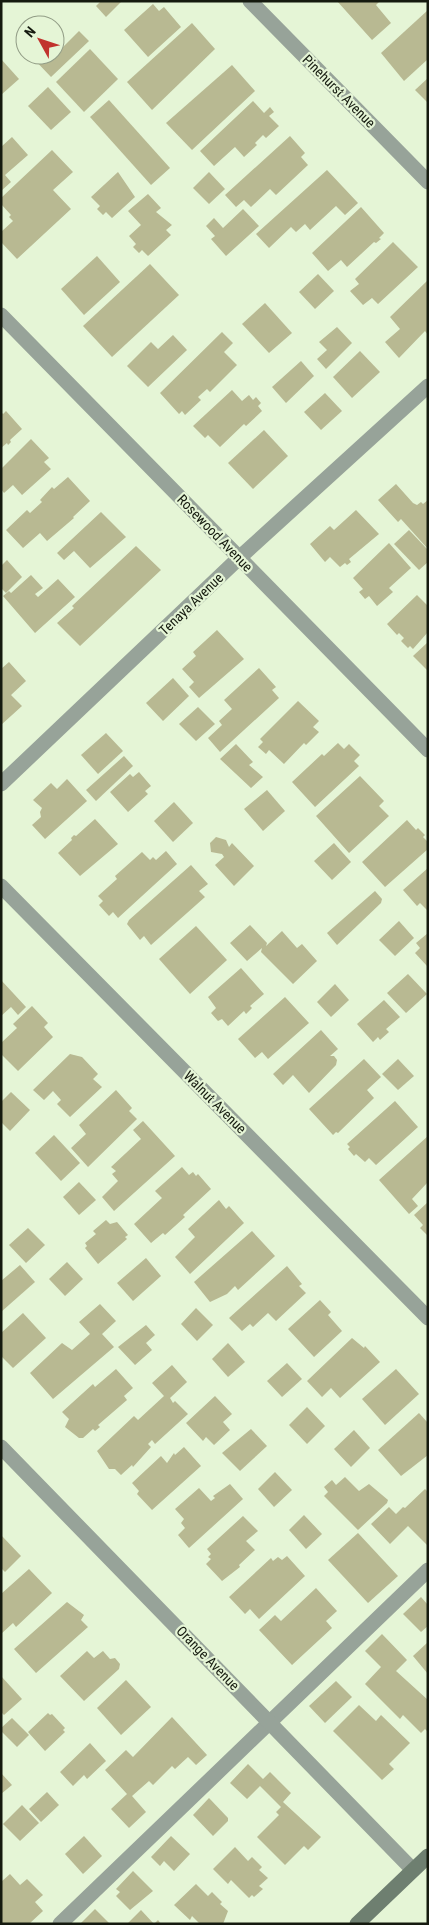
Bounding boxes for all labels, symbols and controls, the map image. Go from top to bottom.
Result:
north arrow [15,15,65,65]
text: N [21,23,39,40]
street label: Pinehurst Avenue [299,51,379,131]
street label: Rosewood Avenue [174,491,256,575]
street label: Tenaya Avenue [156,569,227,638]
street label: Walnut Avenue [181,1068,250,1137]
street label: Orange Avenue [173,1623,243,1694]

